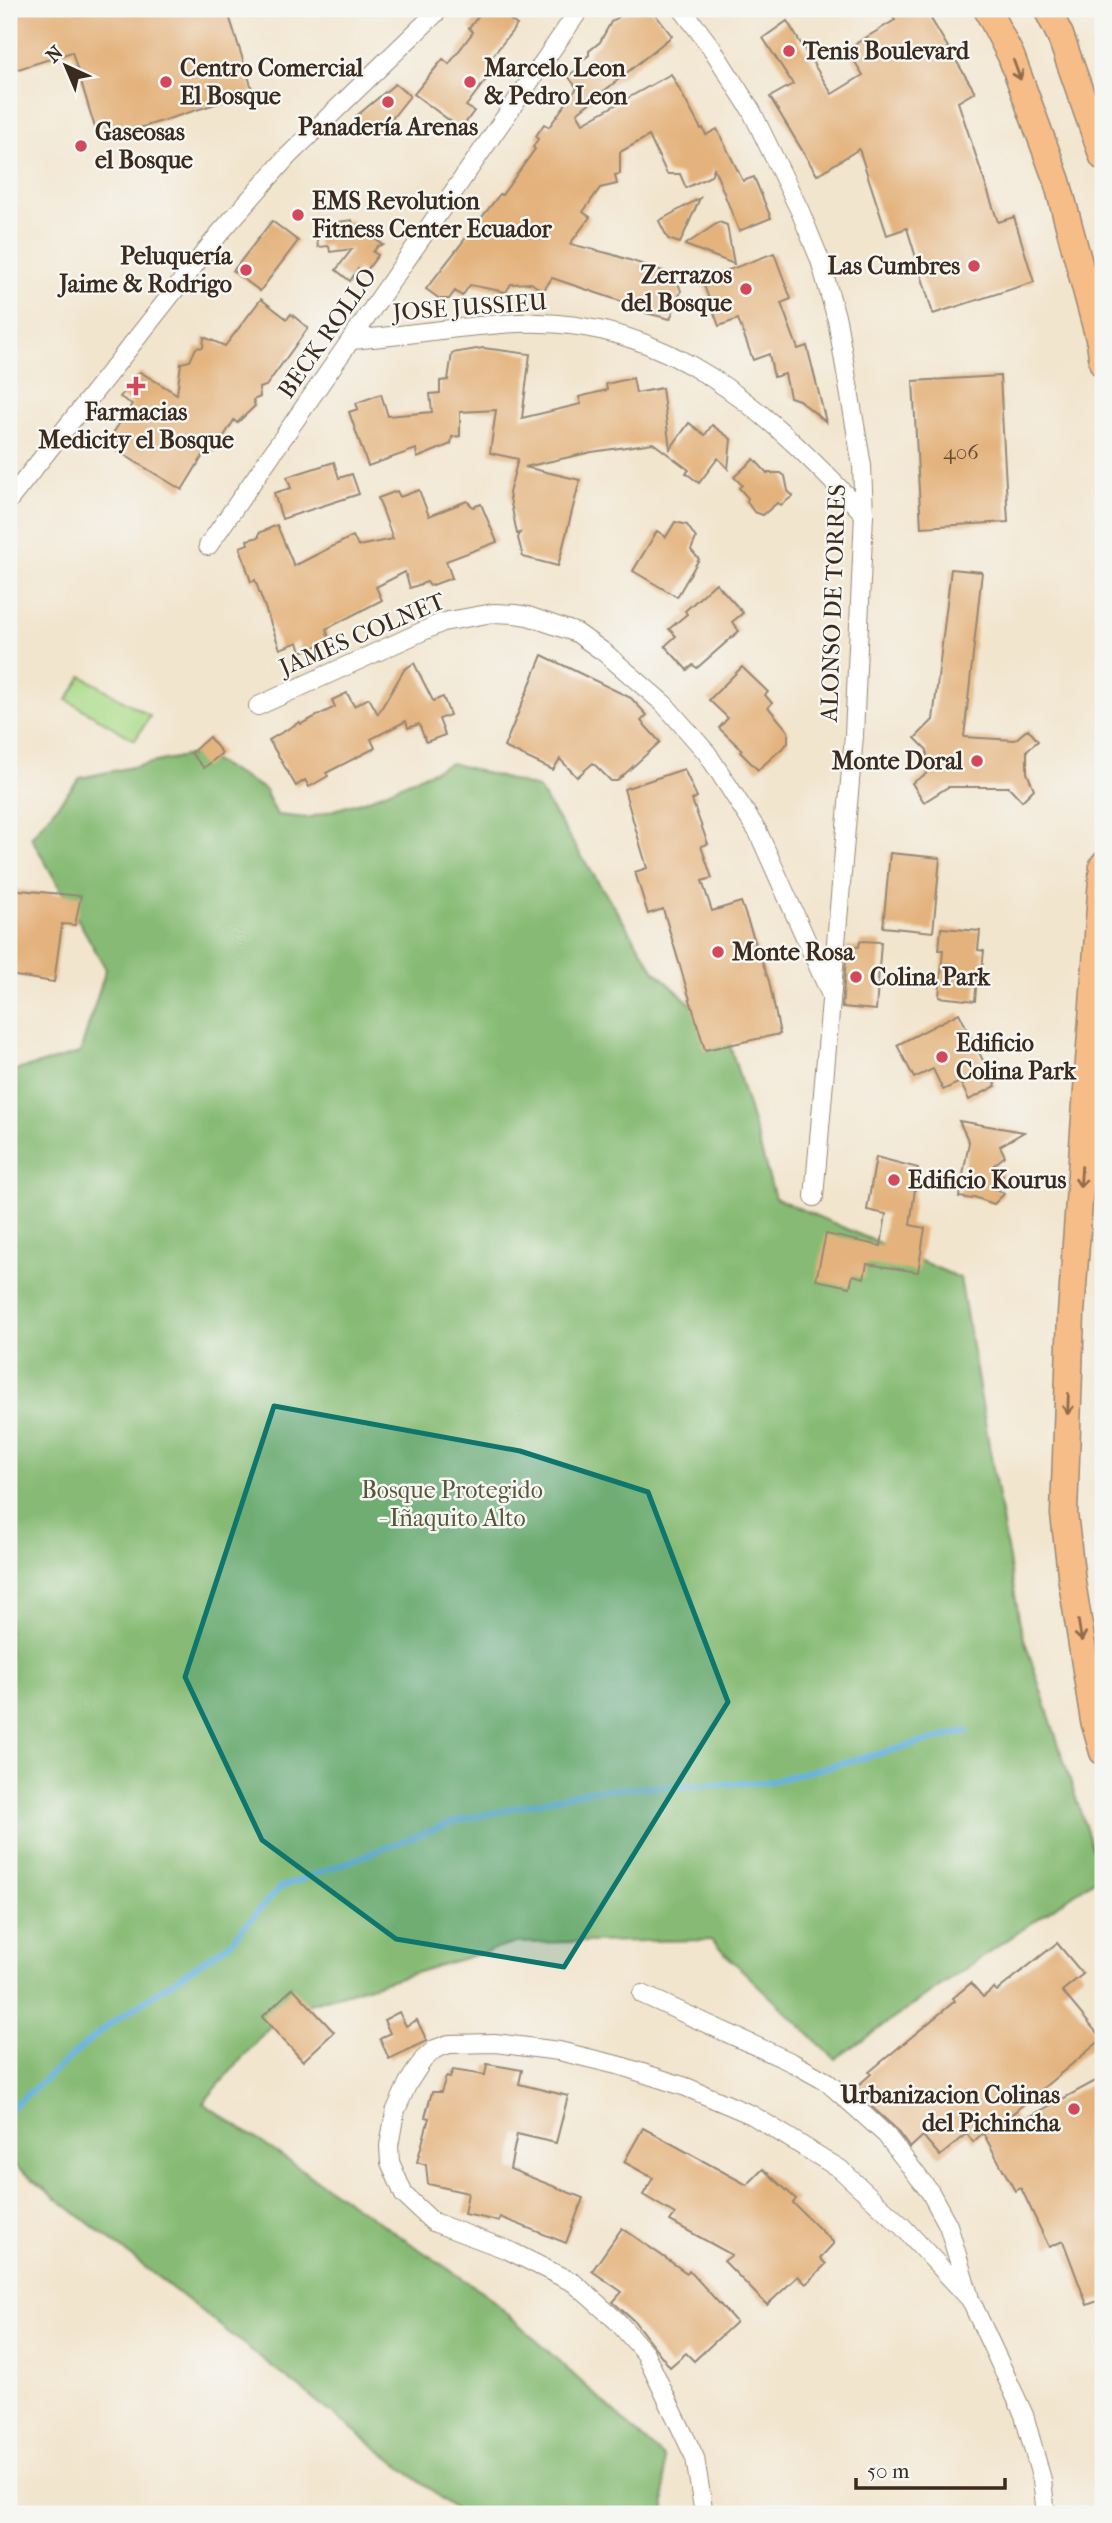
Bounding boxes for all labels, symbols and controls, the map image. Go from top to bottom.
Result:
north arrow [32,32,102,102]
place label: Tenis Boulevard [802,37,970,65]
text: N [42,41,68,67]
marker: Tenis Boulevard [781,43,797,59]
place label: Centro Comercial El Bosque [180,54,364,110]
place label: Marcelo Leon & Pedro Leon [484,54,629,110]
one-way arrow [1011,59,1024,81]
marker: Centro Comercial El Bosque [158,74,174,90]
marker: Marcelo Leon & Pedro Leon [462,74,478,90]
marker: Panadería Arenas [380,94,396,110]
place label: Panadería Arenas [298,113,478,141]
place label: Gaseosas el Bosque [95,118,193,174]
marker: Gaseosas el Bosque [73,138,89,154]
place label: EMS Revolution Fitness Center Ecuador [311,187,552,243]
marker: EMS Revolution Fitness Center Ecuador [290,207,306,223]
place label: Peluquería Jaime & Rodrigo [57,242,233,298]
place label: Las Cumbres [828,252,960,280]
marker: Las Cumbres [966,258,982,274]
place label: Zerrazos del Bosque [621,261,732,317]
marker: Peluquería Jaime & Rodrigo [238,262,254,278]
street label: BECK ROLLO [272,263,382,403]
marker: Zerrazos del Bosque [738,281,754,297]
street label: JOSE JUSSIEU [390,288,549,327]
marker: Farmacias Medicity el Bosque [128,378,144,394]
place label: Farmacias Medicity el Bosque [38,398,234,454]
house number: 406 [943,440,979,464]
street label: ALONSO DE TORRES [815,484,851,723]
street label: JAMES COLNET [273,586,450,682]
place label: Monte Doral [832,747,963,775]
marker: Monte Doral [969,753,985,769]
place label: Monte Rosa [732,938,855,966]
marker: Monte Rosa [710,944,726,960]
place label: Colina Park [870,963,990,991]
marker: Colina Park [848,969,864,985]
place label: Edificio Colina Park [956,1029,1076,1085]
marker: Edificio Colina Park [934,1049,950,1065]
place label: Edificio Kourus [908,1166,1066,1194]
one-way arrow [1074,1166,1087,1188]
marker: Edificio Kourus [886,1172,902,1188]
one-way arrow [1062,1393,1075,1416]
park label: Bosque Protegido - Iñaquito Alto [361,1476,543,1532]
one-way arrow [1074,1619,1087,1642]
place label: Urbanizacion Colinas del Pichincha [839,2081,1061,2137]
marker: Urbanizacion Colinas del Pichincha [1066,2101,1082,2117]
scale bar [856,2446,1005,2490]
text: 50 m [867,2459,910,2483]

